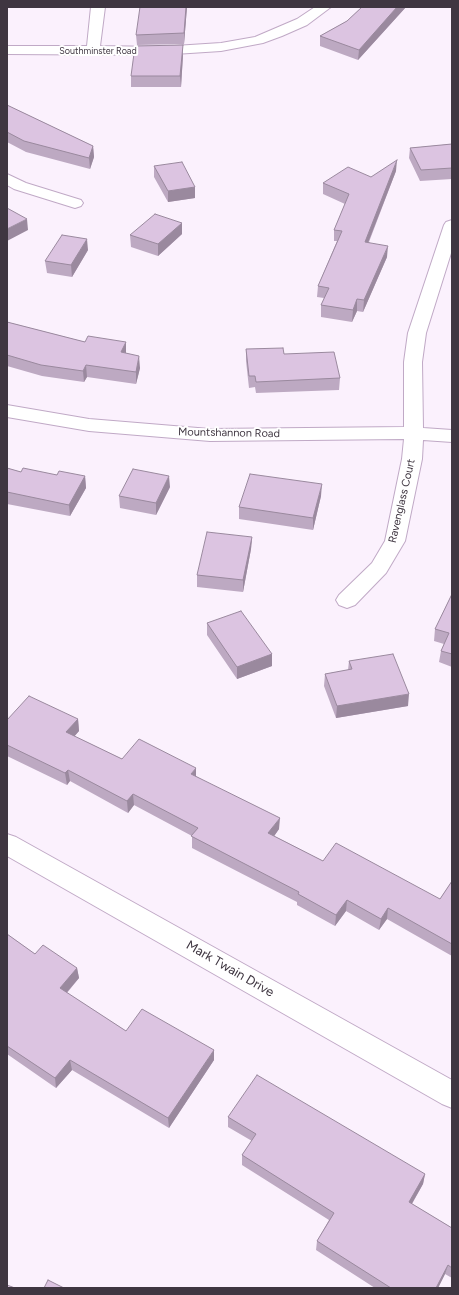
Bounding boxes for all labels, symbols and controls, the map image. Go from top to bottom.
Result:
street label: Southminster Road [59,46,137,56]
street label: Mountshannon Road [178,426,280,440]
street label: Ravenglass Court [386,458,418,544]
street label: Mark Twain Drive [183,938,277,1000]

